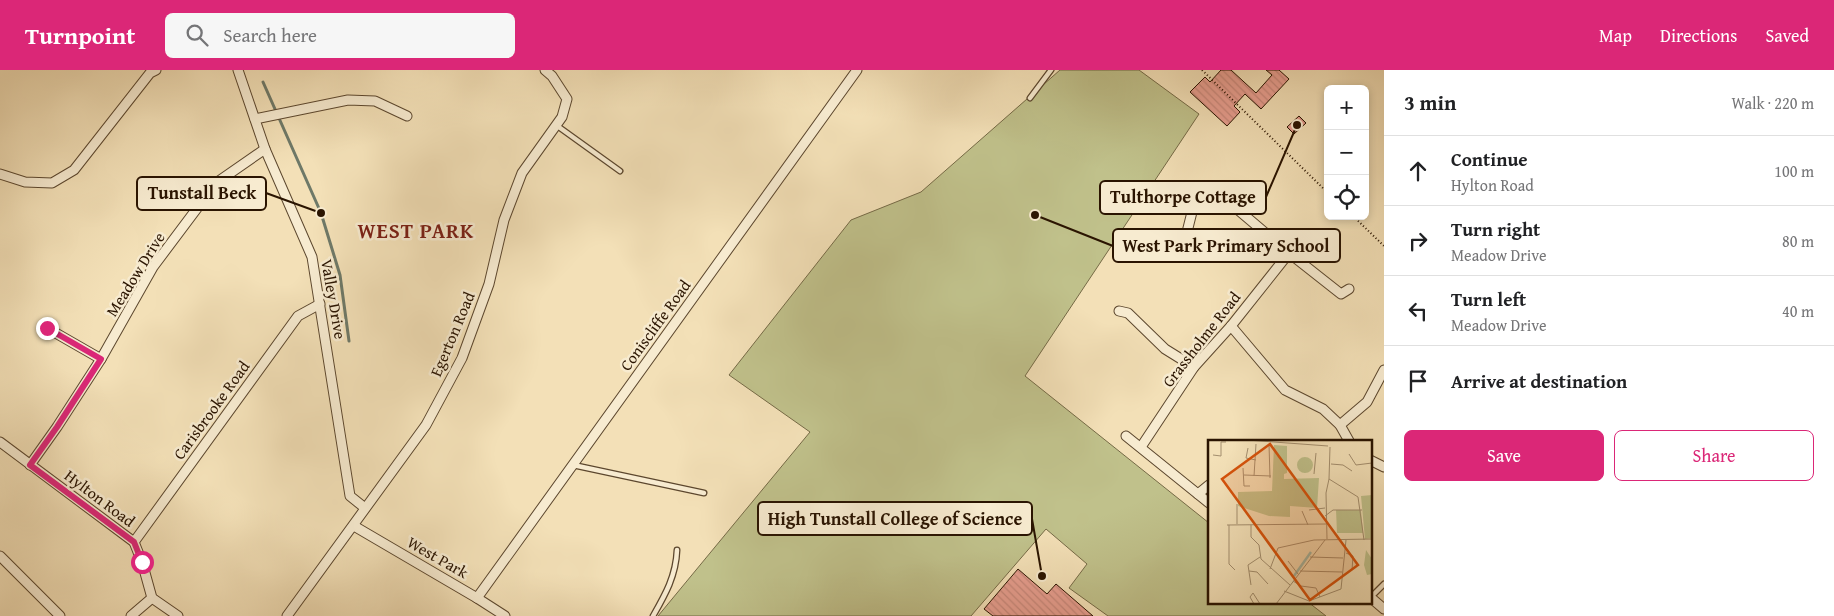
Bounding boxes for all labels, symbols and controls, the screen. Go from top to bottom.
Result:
search box [165,13,515,58]
text: Turnpoint [25,18,135,53]
icon: search [183,21,211,49]
text: Search here [223,21,317,49]
text: Map [1599,22,1632,49]
text: Directions [1660,22,1737,49]
text: Saved [1765,22,1809,49]
map controls [1324,85,1369,220]
button: + [1324,85,1369,130]
text: 3 min [1404,87,1456,118]
text: Walk · 220 m [1731,91,1814,115]
button: − [1324,130,1369,175]
text: Continue [1451,145,1528,173]
icon: ahead [1404,157,1432,185]
text: 100 m [1774,159,1814,183]
text: Hylton Road [1451,173,1534,197]
button: locate [1324,175,1369,220]
callout: Tunstall Beck [137,177,266,210]
text: Tunstall Beck [148,179,257,206]
callout: Tulthorpe Cottage [1100,181,1266,214]
text: Tulthorpe Cottage [1110,183,1256,210]
district label: WEST PARK [358,215,474,246]
text: Turn right [1451,215,1540,243]
street label: Meadow Drive [100,227,170,321]
icon: right [1404,227,1432,255]
callout: West Park Primary School [1113,229,1340,262]
text: 80 m [1782,229,1814,253]
text: West Park Primary School [1122,232,1330,259]
text: Meadow Drive [1451,243,1546,267]
street label: Valley Drive [315,257,353,341]
street label: Coniscliffe Road [614,274,697,375]
text: Turn left [1451,285,1526,313]
street label: Grassholme Road [1156,286,1246,392]
street label: Egerton Road [423,287,481,380]
icon: left [1404,297,1432,325]
text: 40 m [1782,299,1814,323]
text: Meadow Drive [1451,313,1546,337]
route end [36,317,59,340]
street label: Carisbrooke Road [167,355,255,464]
icon: arrive [1404,367,1432,395]
text: Arrive at destination [1451,367,1627,395]
button: Save [1404,430,1604,481]
button: Share [1614,430,1814,481]
inset map [1208,440,1372,604]
street label: Hylton Road [60,463,141,533]
callout: High Tunstall College of Science [758,502,1032,535]
text: High Tunstall College of Science [768,505,1022,532]
street label: West Park [403,530,474,585]
route start [131,551,154,574]

